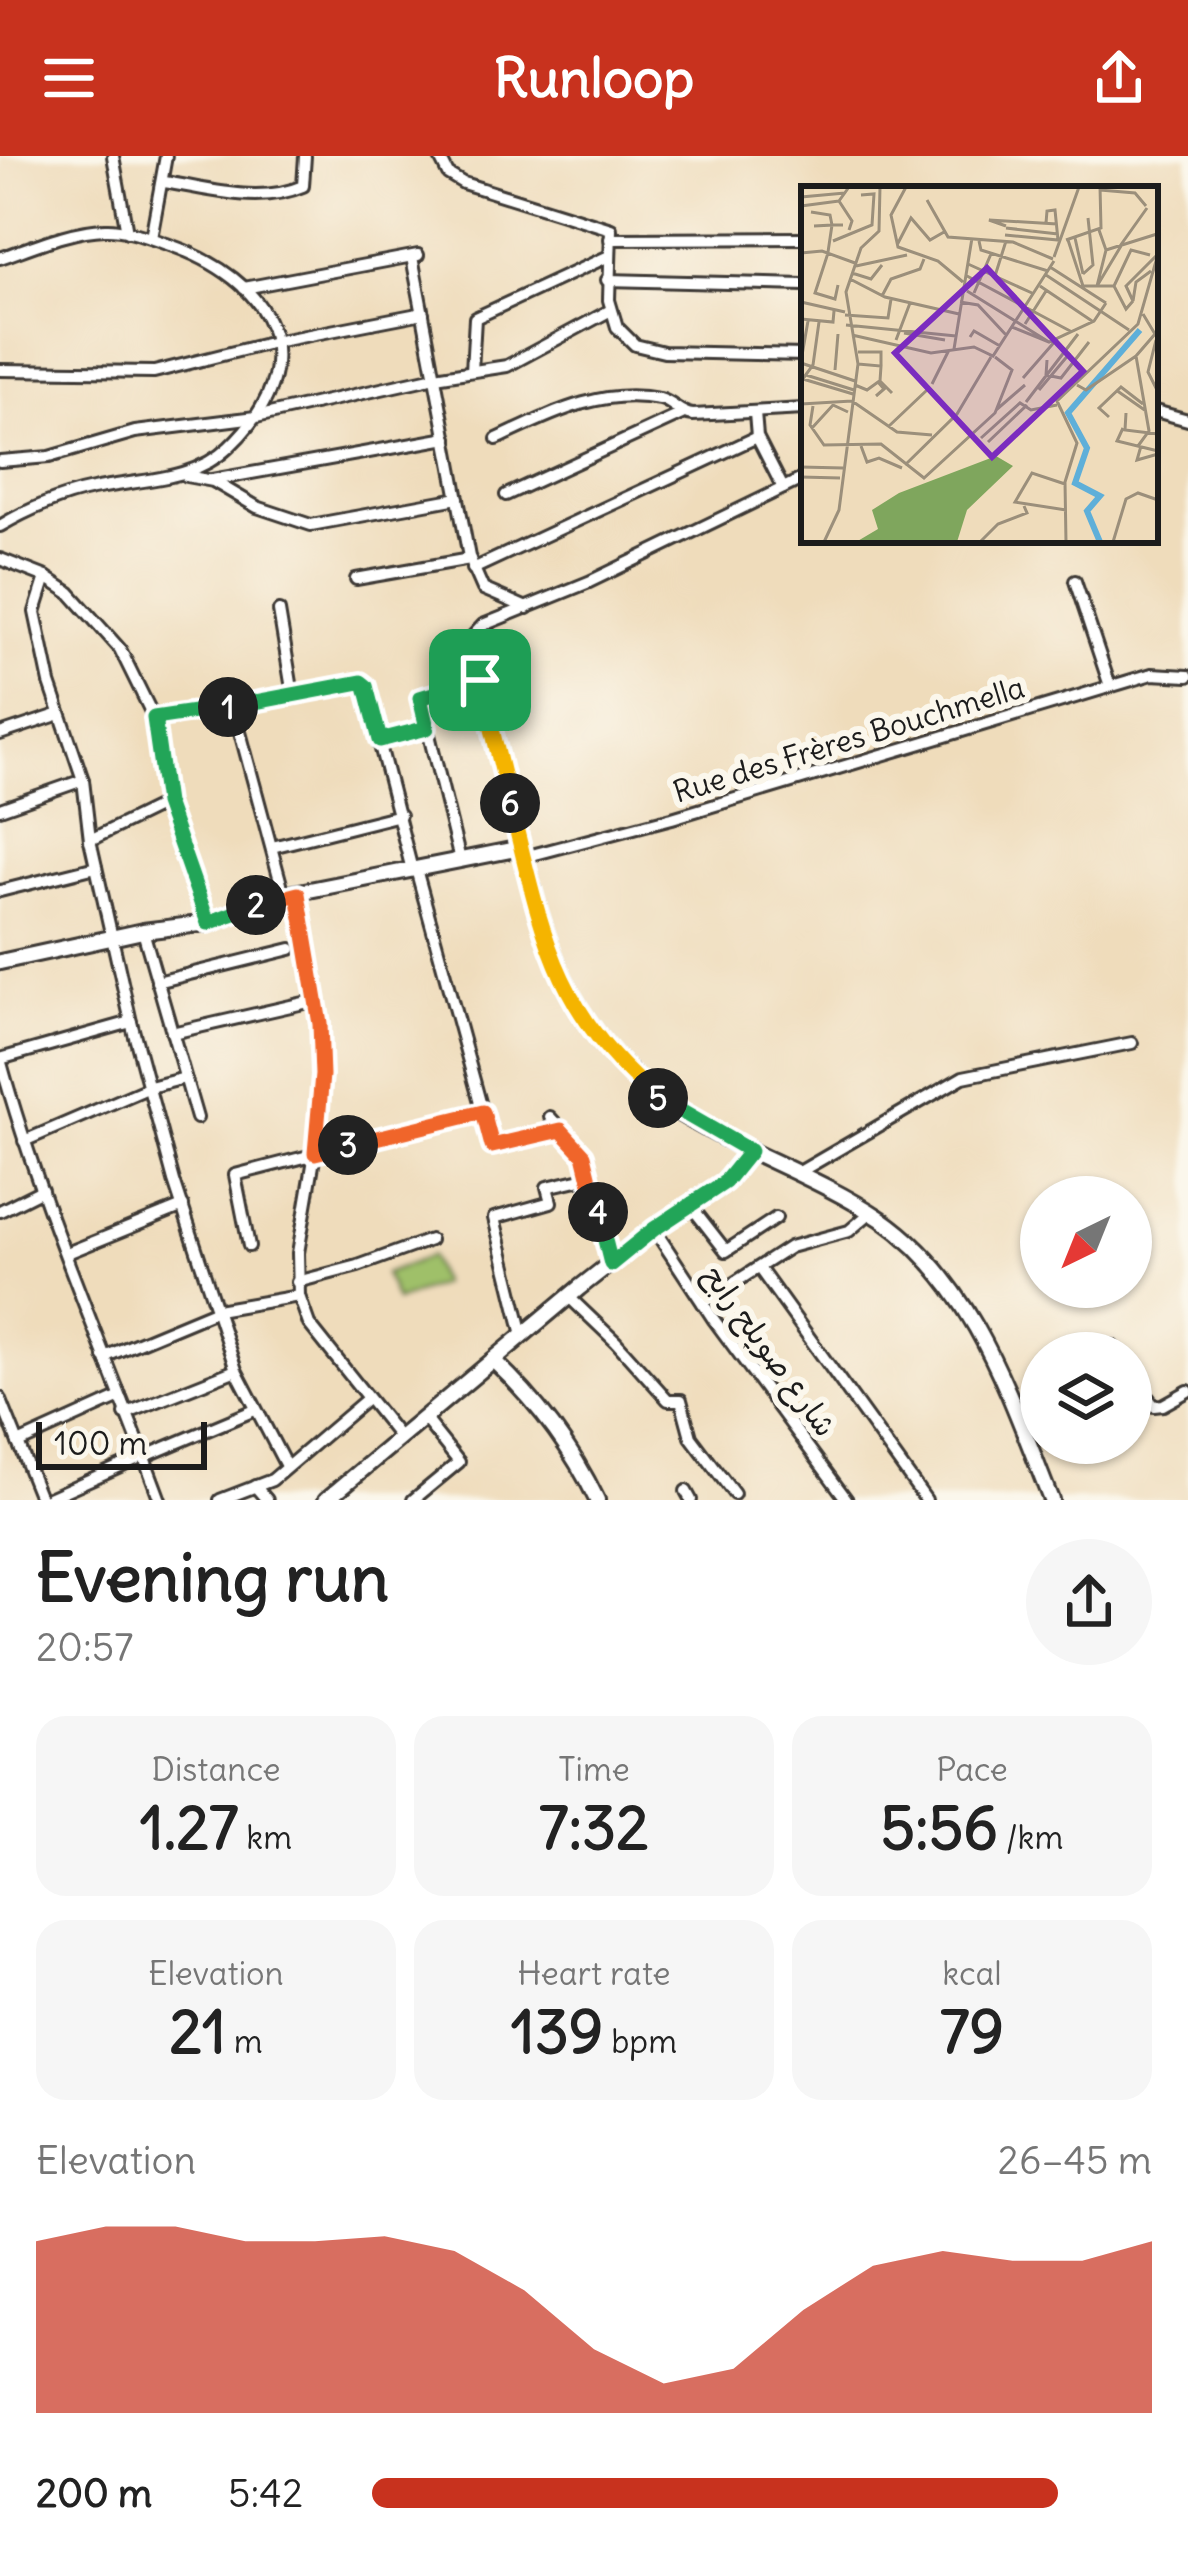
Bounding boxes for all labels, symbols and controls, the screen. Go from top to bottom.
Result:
text: Runloop [494,44,694,112]
icon: menu [36,45,102,111]
icon: share [1086,45,1152,111]
inset map [801,186,1158,543]
pin [429,629,531,731]
icon: arrive [447,647,513,713]
street label: Rue des Frères Bouchmella [669,668,1029,811]
pin: 1 [198,677,258,737]
text: 1 [221,686,235,728]
pin: 6 [480,773,540,833]
text: 6 [500,782,520,824]
pin: 2 [226,875,286,935]
text: 2 [247,884,265,926]
pin: 5 [628,1068,688,1128]
text: 5 [649,1077,667,1119]
pin: 3 [318,1115,378,1175]
text: 3 [339,1124,357,1166]
north arrow [1020,1176,1152,1308]
map controls [1020,1176,1152,1464]
pin: 4 [568,1182,628,1242]
text: 4 [588,1191,608,1233]
street label: شارع صويلح رابح [692,1257,845,1446]
button: layers [1020,1332,1152,1464]
scale bar [36,1416,207,1469]
text: 100 m [54,1422,147,1464]
text: Evening run [36,1536,389,1619]
button: share [1026,1539,1152,1665]
text: 20:57 [36,1623,133,1672]
text: Distance [152,1748,280,1790]
text: Time [558,1748,630,1790]
text: Pace [936,1748,1008,1790]
text: 1.27 [140,1790,238,1865]
text: 7:32 [539,1790,649,1865]
text: 5:56 [881,1790,998,1865]
text: km [238,1816,292,1858]
text: /km [998,1816,1063,1858]
text: Elevation [148,1952,284,1994]
text: Heart rate [517,1952,671,1994]
text: kcal [942,1952,1002,1994]
text: 21 [169,1994,226,2069]
text: 139 [511,1994,603,2069]
text: 79 [940,1994,1004,2069]
text: m [226,2020,263,2062]
text: bpm [603,2020,677,2062]
text: Elevation [36,2136,196,2185]
text: 26–45 m [998,2136,1152,2185]
text: 200 m [36,2469,152,2518]
text: 5:42 [228,2469,303,2518]

